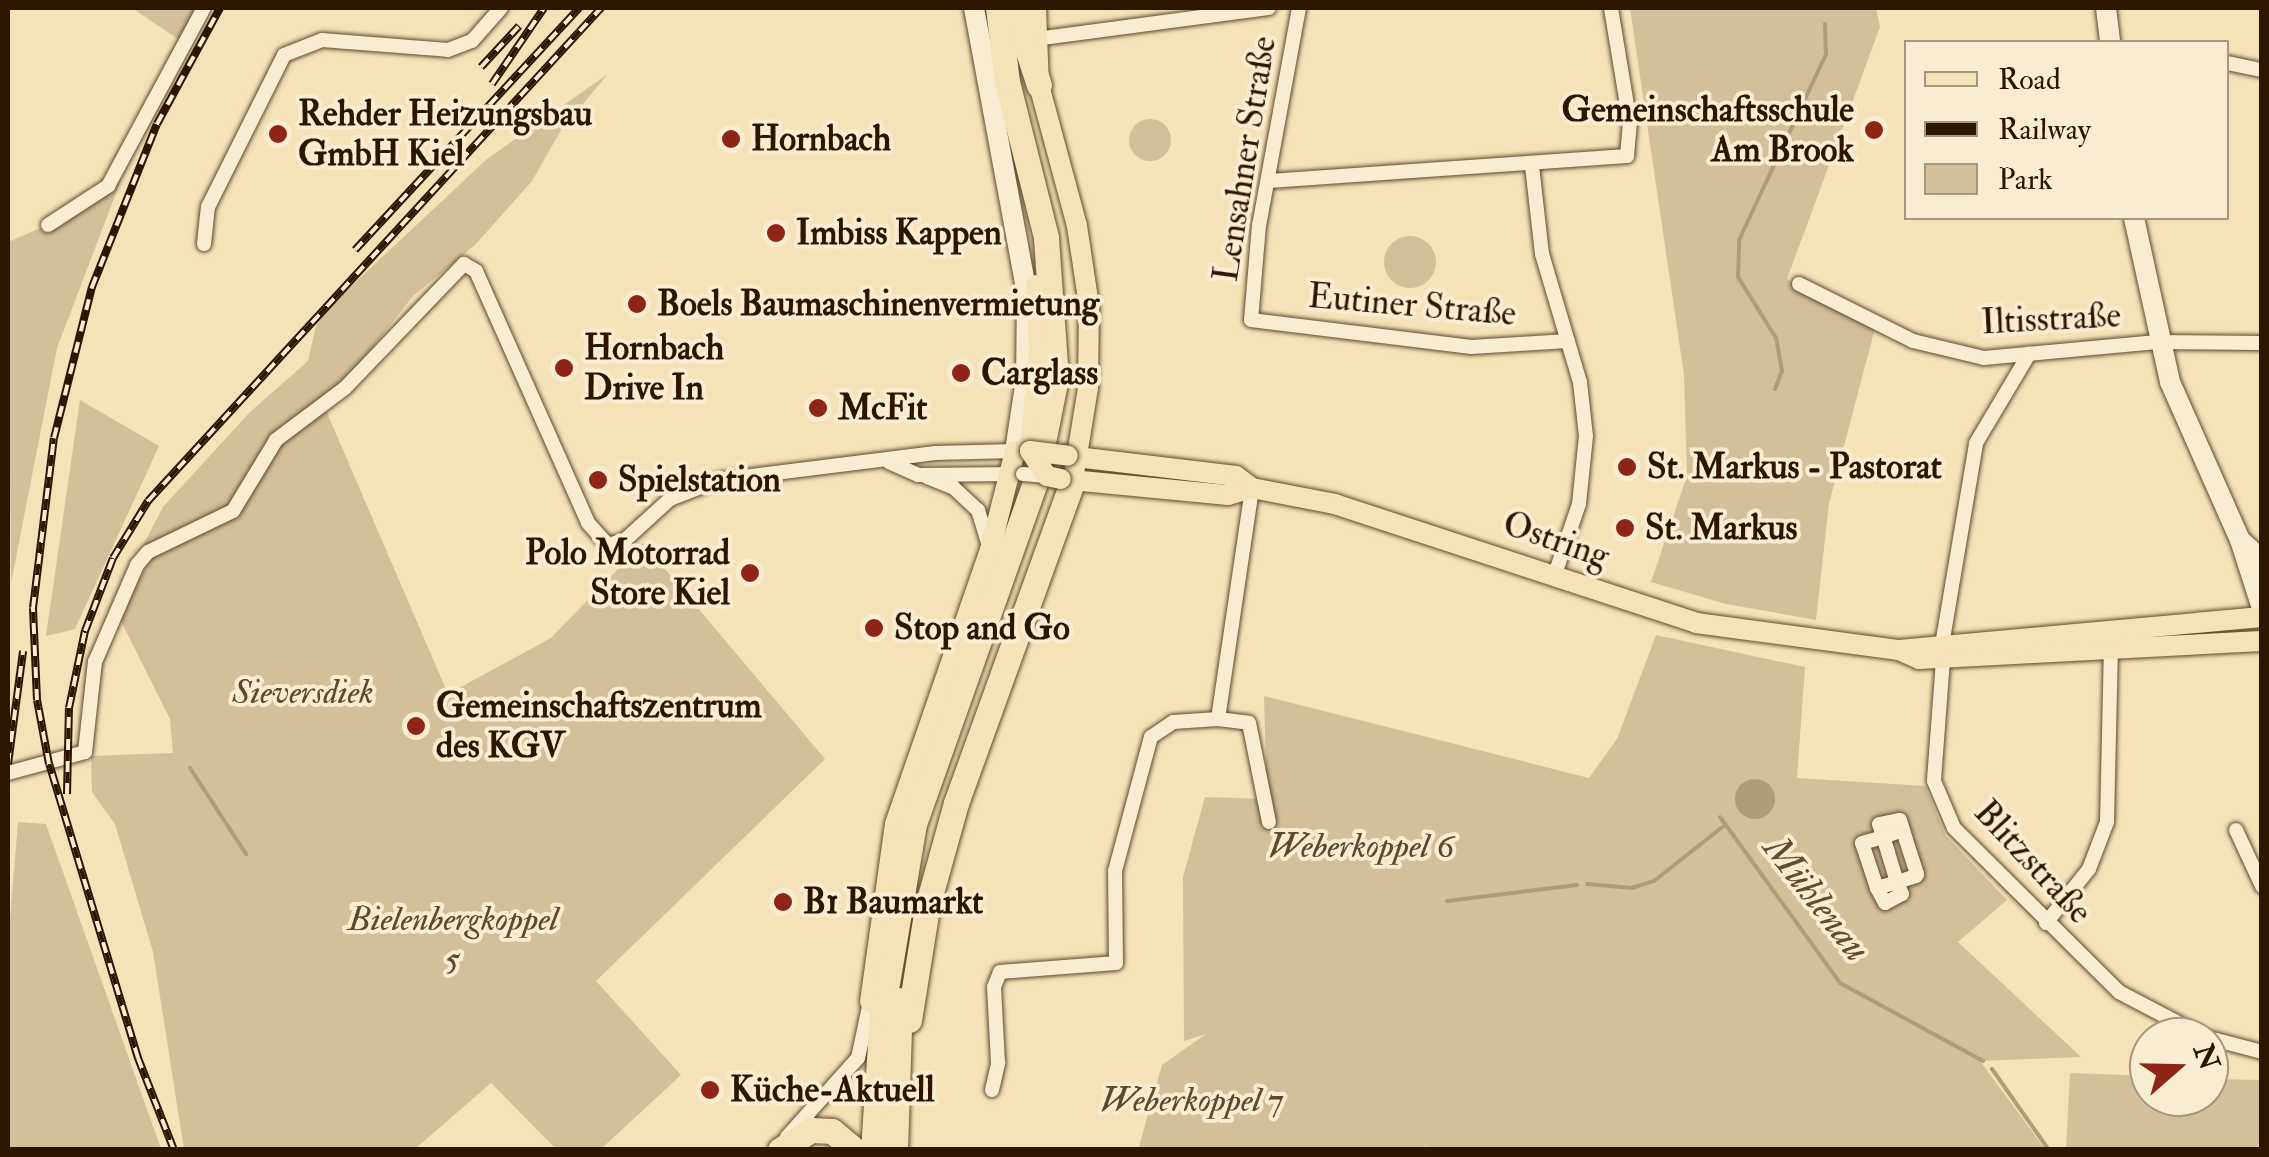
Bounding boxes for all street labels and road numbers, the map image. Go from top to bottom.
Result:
street label: Lensahner Straße [1205,33,1285,285]
street label: Eutiner Straße [1306,275,1518,335]
street label: Iltisstraße [1980,294,2122,344]
street label: Ostring [1497,502,1615,578]
street label: Blitzstraße [1965,792,2101,932]

